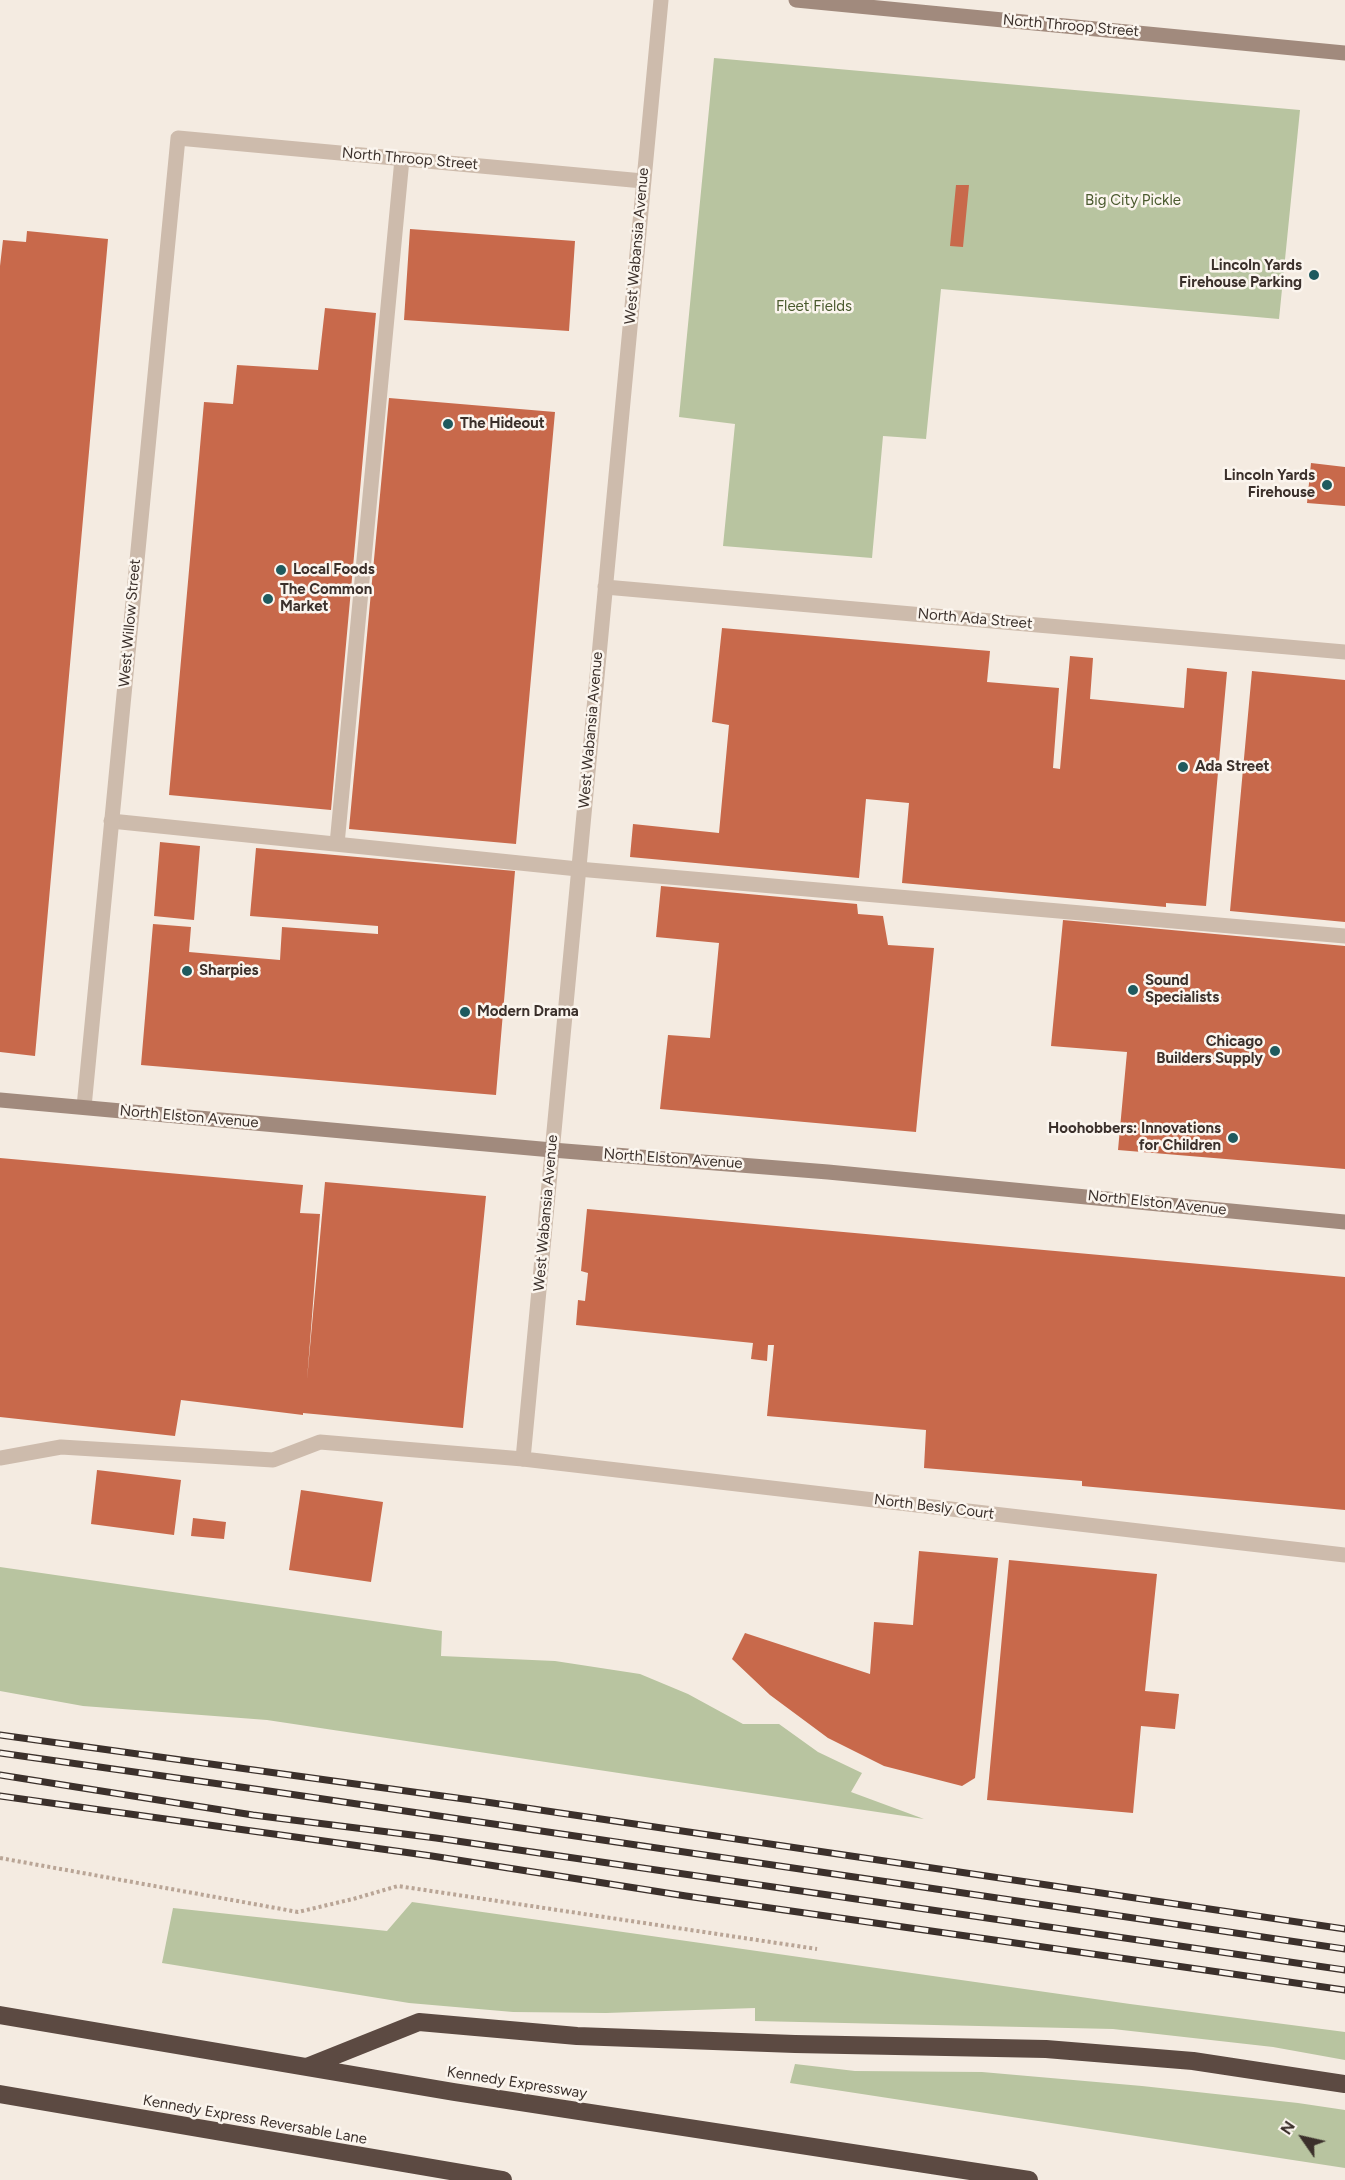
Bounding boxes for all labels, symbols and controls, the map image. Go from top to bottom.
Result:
street label: North Throop Street [1002,11,1140,41]
street label: North Throop Street [341,144,479,174]
street label: West Wabansia Avenue [621,167,653,325]
park label: Big City Pickle [1085,192,1181,210]
place label: Lincoln Yards Firehouse Parking [1179,257,1302,292]
marker: Lincoln Yards Firehouse Parking [1307,268,1321,282]
park label: Fleet Fields [776,298,852,316]
place label: The Hideout [460,415,545,433]
marker: The Hideout [441,417,455,431]
place label: Lincoln Yards Firehouse [1224,467,1315,502]
marker: Lincoln Yards Firehouse [1320,478,1334,492]
street label: West Willow Street [115,558,145,688]
place label: Local Foods [293,561,375,579]
marker: Local Foods [274,563,288,577]
place label: The Common Market [280,581,372,616]
marker: The Common Market [261,592,275,606]
street label: North Ada Street [917,605,1033,633]
street label: West Wabansia Avenue [575,651,607,809]
place label: Ada Street [1195,758,1270,776]
marker: Ada Street [1176,760,1190,774]
place label: Sharpies [199,962,259,980]
marker: Sharpies [180,964,194,978]
place label: Sound Specialists [1145,972,1219,1007]
marker: Sound Specialists [1126,983,1140,997]
place label: Modern Drama [477,1003,579,1021]
marker: Modern Drama [458,1005,472,1019]
place label: Chicago Builders Supply [1156,1033,1263,1068]
marker: Chicago Builders Supply [1268,1044,1282,1058]
street label: North Elston Avenue [119,1102,259,1132]
place label: Hoohobbers: Innovations for Children [1048,1120,1221,1155]
marker: Hoohobbers: Innovations for Children [1226,1131,1240,1145]
street label: West Wabansia Avenue [530,1134,562,1292]
street label: North Elston Avenue [603,1145,743,1173]
street label: North Elston Avenue [1087,1187,1227,1219]
street label: North Besly Court [873,1491,995,1523]
street label: Kennedy Expressway [446,2063,588,2103]
street label: Kennedy Express Reversable Lane [142,2091,368,2149]
north arrow [1273,2108,1333,2168]
text: N [1276,2117,1299,2138]

